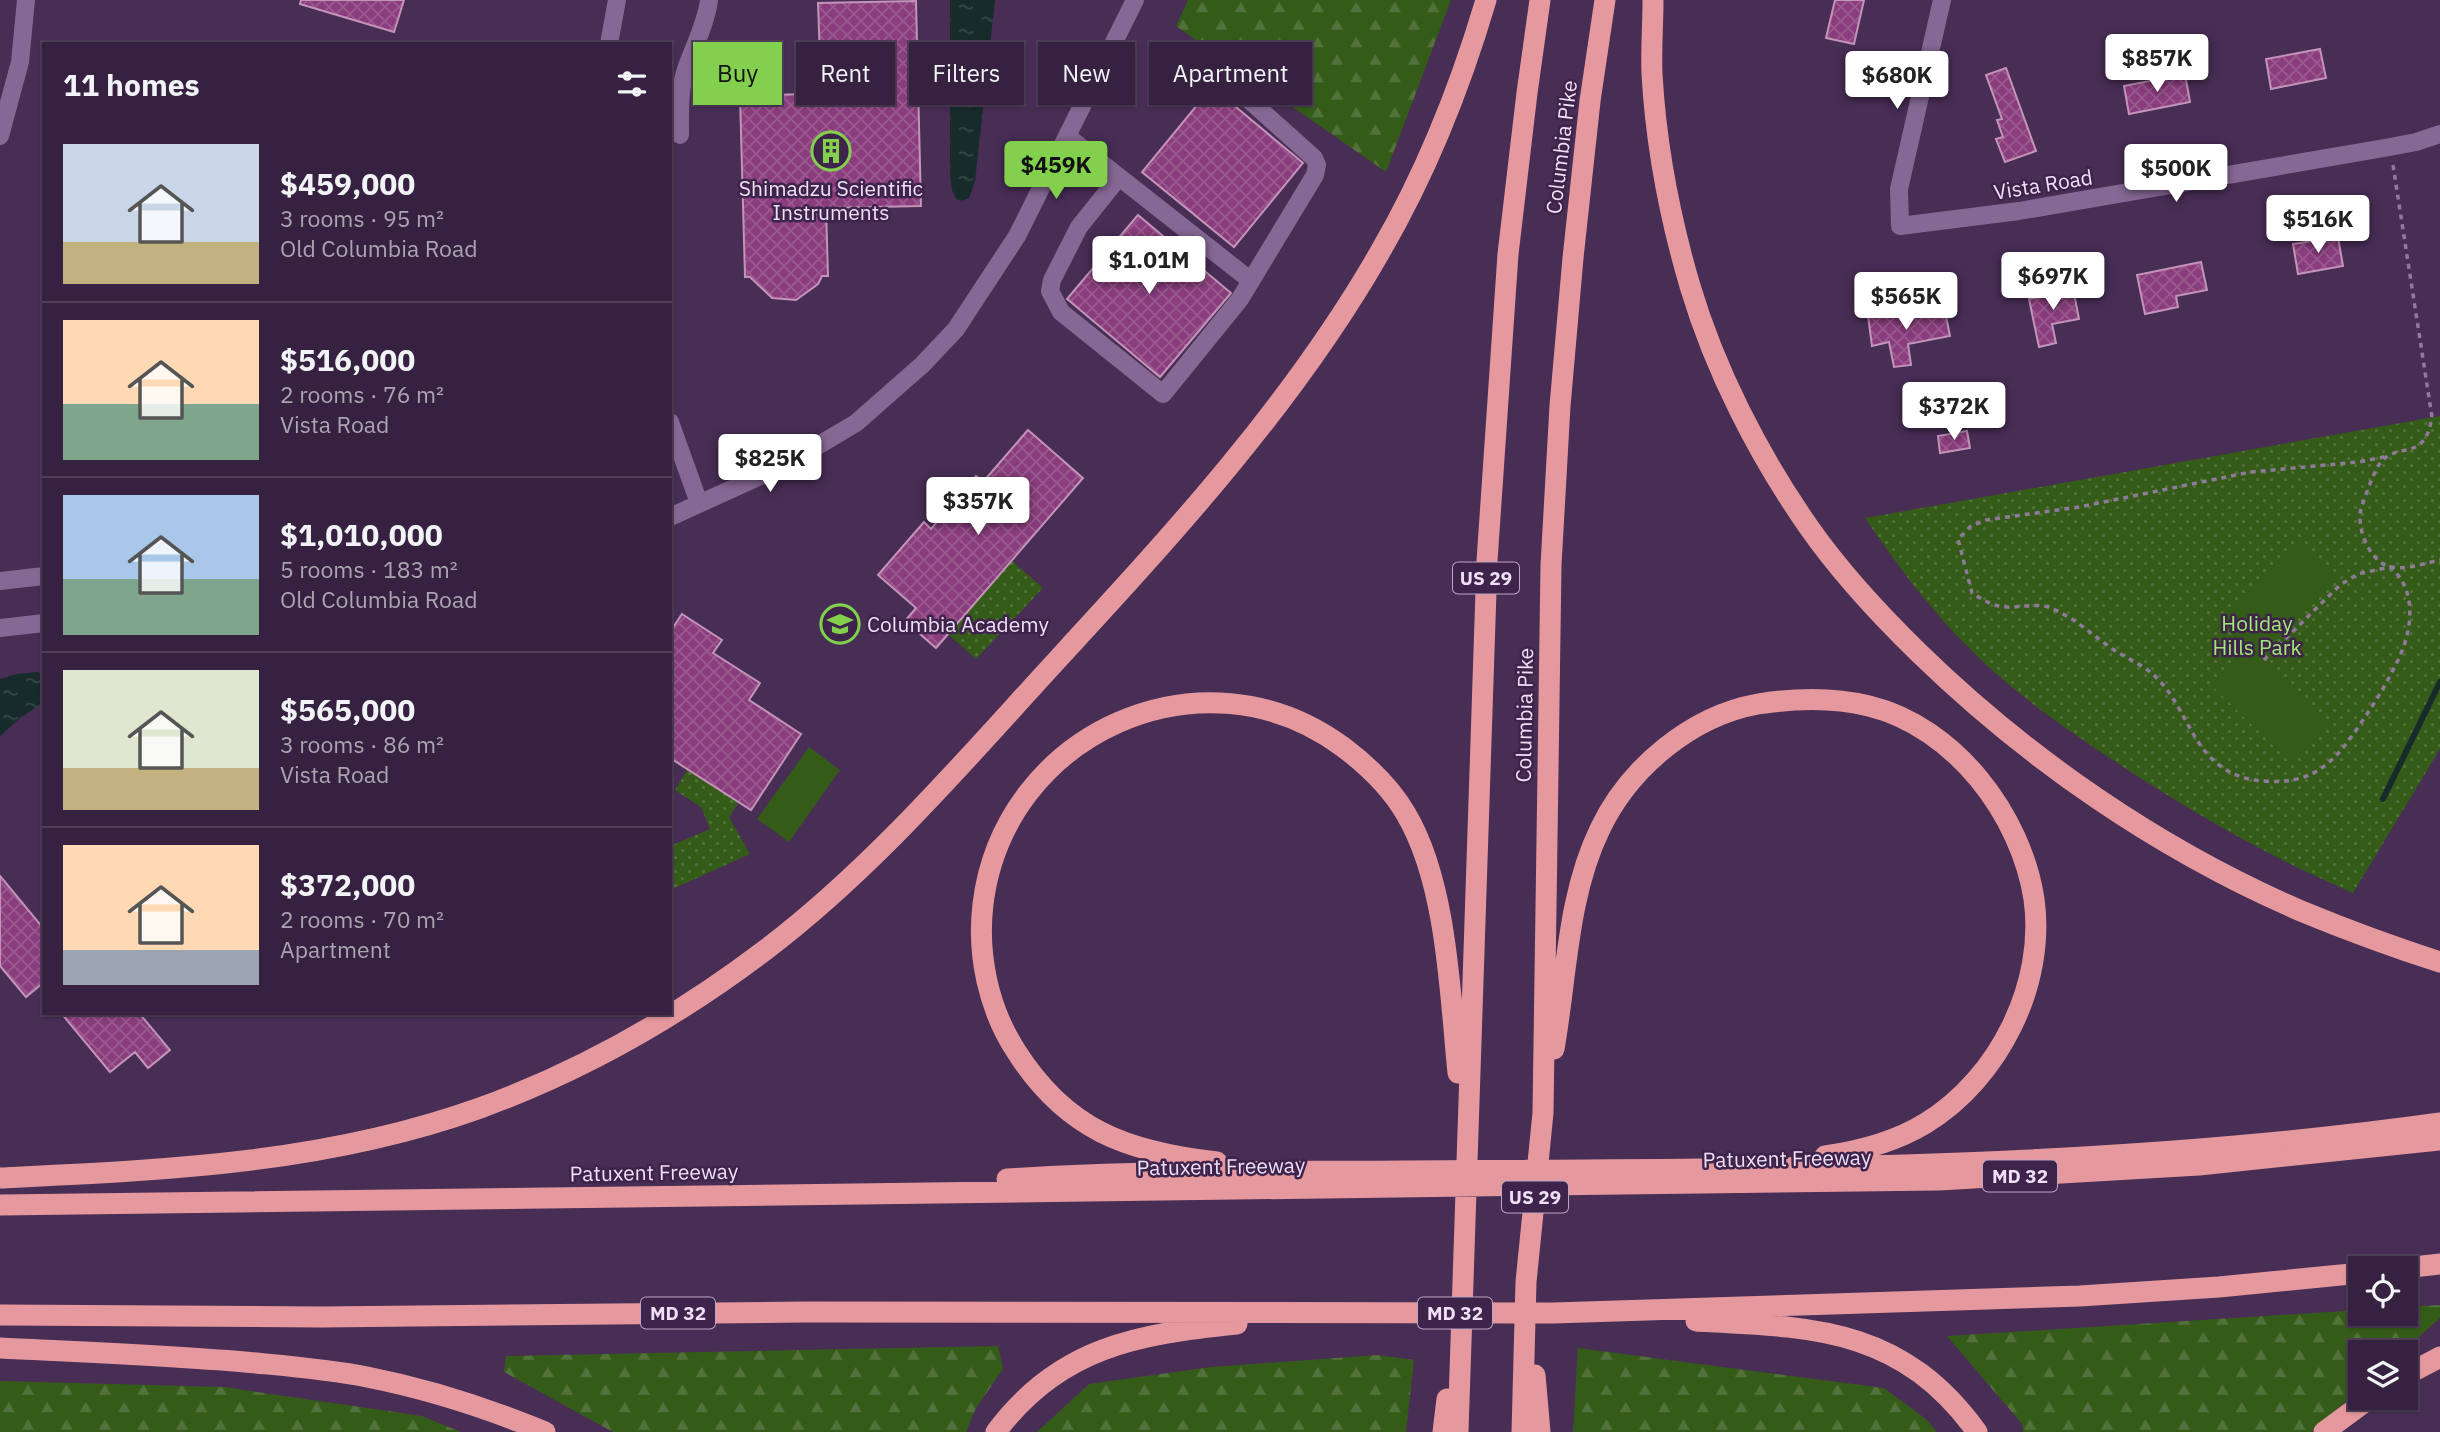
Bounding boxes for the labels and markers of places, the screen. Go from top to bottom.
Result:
pin: $857K [2108,34,2206,94]
pin: $680K [1848,52,1946,111]
building icon: Shimadzu Scientific Instruments [810,130,852,172]
pin: $459K [1007,142,1105,201]
pin: $500K [2127,144,2225,204]
place label: Shimadzu Scientific Instruments [739,174,923,226]
pin: $516K [2269,196,2367,255]
pin: $1.01M [1092,236,1206,296]
pin: $697K [2004,252,2102,312]
pin: $565K [1857,272,1955,332]
pin: $372K [1905,382,2003,442]
pin: $825K [721,434,819,494]
pin: $357K [929,477,1027,537]
school or university icon: Columbia Academy [819,603,861,645]
place label: Columbia Academy [867,610,1049,638]

